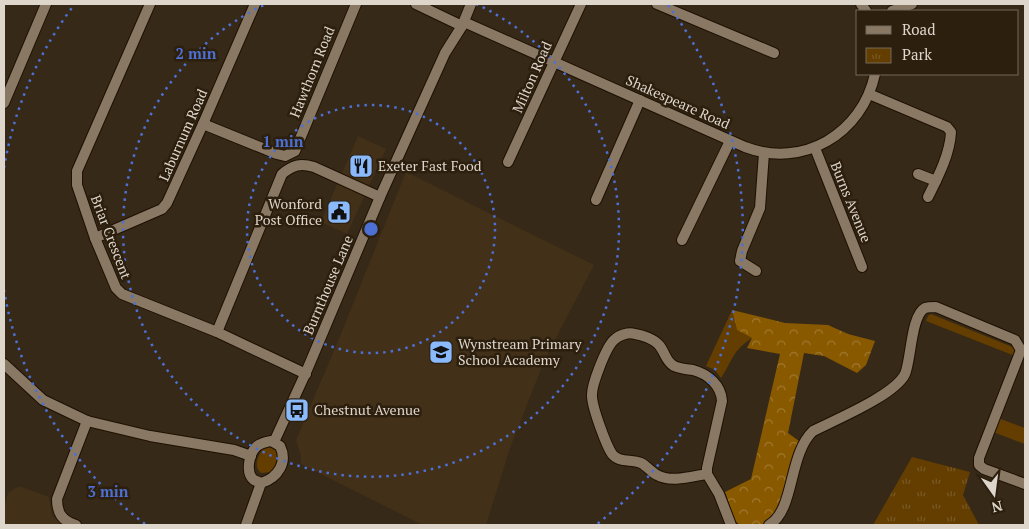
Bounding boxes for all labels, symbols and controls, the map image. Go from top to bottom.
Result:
legend [856,10,1019,75]
text: Road [902,19,935,39]
street label: Hawthorn Road [285,23,339,120]
street label: Milton Road [507,38,556,116]
text: 2 min [175,43,217,63]
text: Park [902,44,932,64]
street label: Shakespeare Road [623,70,733,133]
street label: Laburnum Road [154,86,211,184]
text: 1 min [262,131,304,151]
restaurant icon: Exeter Fast Food [348,153,374,179]
place label: Exeter Fast Food [378,156,482,175]
street label: Burns Avenue [827,159,876,245]
street label: Briar Crescent [87,192,136,282]
place label: Wonford Post Office [255,194,322,229]
public building icon: Wonford Post Office [326,199,352,225]
centre of rings [362,220,380,238]
street label: Burnthouse Lane [298,232,357,337]
place label: Wynstream Primary School Academy [458,334,583,369]
school or university icon: Wynstream Primary School Academy [428,339,454,365]
bus stop icon: Chestnut Avenue [284,397,310,423]
place label: Chestnut Avenue [314,400,420,419]
north arrow [969,469,1019,519]
text: 3 min [87,481,129,501]
text: N [989,497,1005,518]

